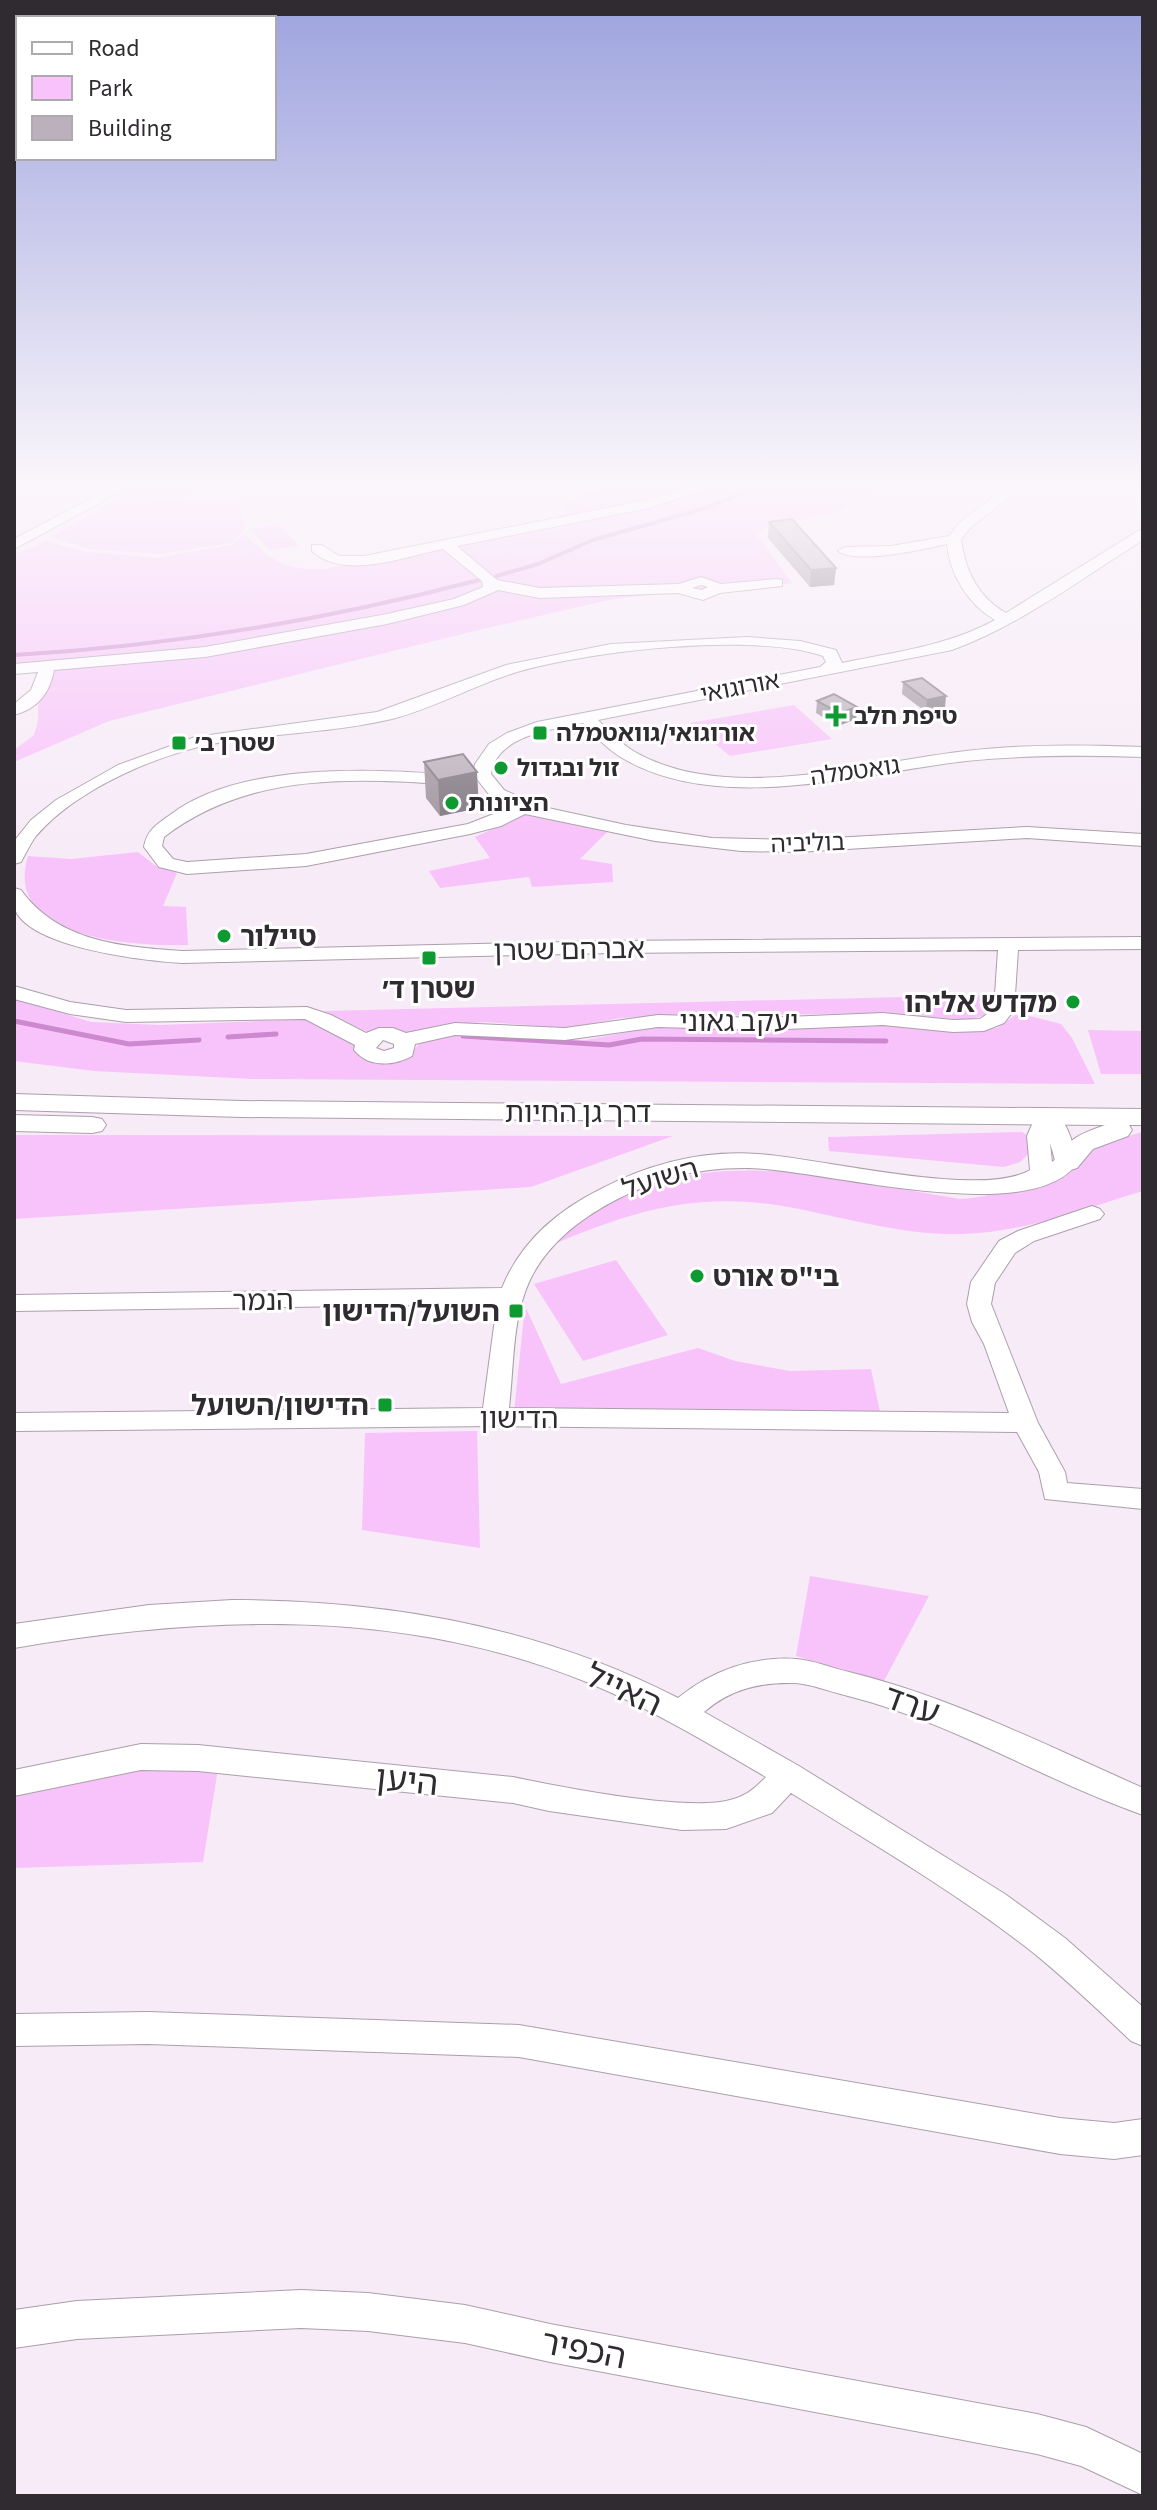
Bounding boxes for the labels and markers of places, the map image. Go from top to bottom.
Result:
place label: טיפת חלב [854,699,958,734]
marker: טיפת חלב [825,705,847,727]
place label: אורוגואי/גוואטמלה [556,716,755,751]
marker: אורוגואי/גוואטמלה [531,724,549,742]
place label: שטרן ב׳ [195,726,275,761]
marker: שטרן ב׳ [170,734,188,752]
place label: זול ובגדול [517,751,619,786]
marker: זול ובגדול [492,759,510,777]
place label: הציונות [468,786,549,821]
marker: הציונות [443,794,461,812]
place label: טיילור [240,917,317,957]
marker: טיילור [215,927,233,945]
marker: שטרן ד׳ [420,949,438,967]
place label: שטרן ד׳ [382,969,476,1009]
place label: מקדש אליהו [904,983,1057,1023]
marker: מקדש אליהו [1064,993,1082,1011]
place label: בי"ס אורט [713,1257,839,1297]
marker: בי"ס אורט [688,1267,706,1285]
place label: השועל/הדישון [322,1292,500,1332]
marker: השועל/הדישון [507,1302,525,1320]
place label: הדישון/השועל [191,1386,369,1426]
marker: הדישון/השועל [376,1396,394,1414]

